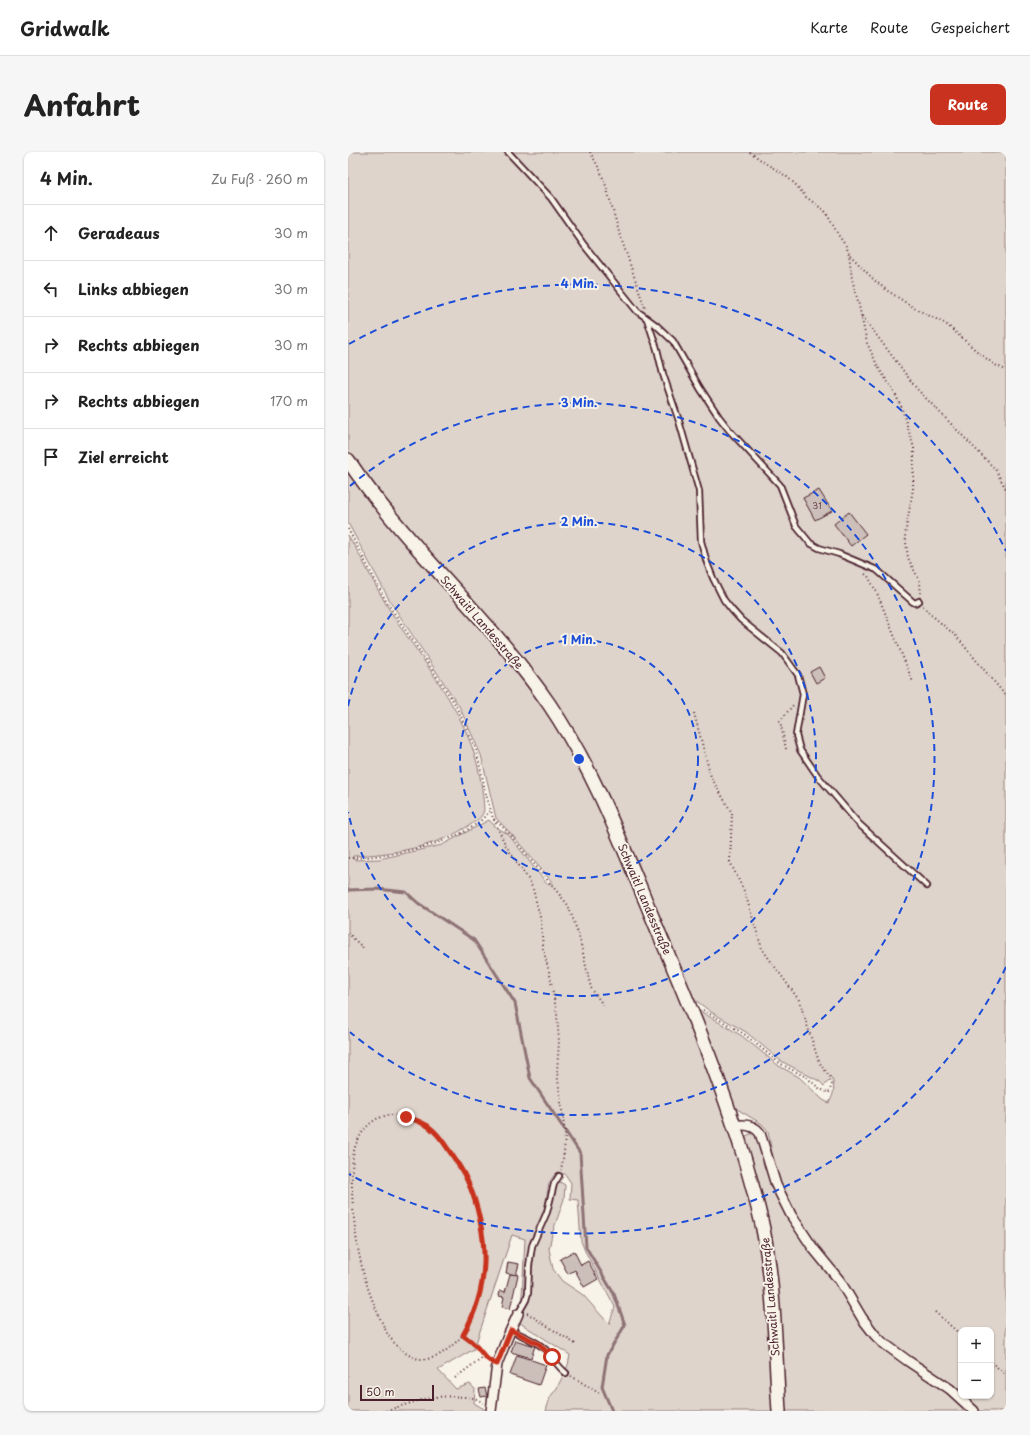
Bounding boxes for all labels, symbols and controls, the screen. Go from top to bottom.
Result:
text: Gridwalk [20,14,110,42]
text: Karte [810,17,848,38]
text: Route [870,17,908,38]
text: Gespeichert [930,17,1010,38]
text: Anfahrt [24,83,140,126]
button: Route [930,84,1006,125]
text: 4 Min. [40,165,93,191]
text: Zu Fuß · 260 m [211,169,308,188]
text: Geradeaus [78,221,160,244]
icon: ahead [40,222,62,244]
text: 30 m [274,223,308,242]
text: 4 Min. [560,274,598,292]
text: Links abbiegen [78,277,189,300]
icon: left [40,278,62,300]
text: 30 m [274,279,308,298]
text: Rechts abbiegen [78,333,199,356]
icon: right [40,334,62,356]
text: 30 m [274,335,308,354]
text: Rechts abbiegen [78,389,199,412]
icon: right [40,390,62,412]
text: 170 m [270,391,308,410]
text: 3 Min. [561,393,597,411]
text: Ziel erreicht [78,445,169,468]
icon: arrive [40,446,62,468]
house number: 31 [812,498,822,512]
text: 2 Min. [561,512,597,530]
street label: Schwaitl Landesstraße [436,571,528,673]
text: 1 Min. [562,630,596,648]
centre of rings [572,752,586,766]
street label: Schwaitl Landesstraße [614,841,676,957]
route end [397,1108,415,1126]
street label: Schwaitl Landesstraße [756,1237,784,1357]
map controls [958,1327,994,1399]
button: + [958,1327,994,1363]
route start [543,1348,561,1366]
button: − [958,1363,994,1399]
scale bar [360,1383,434,1402]
text: 50 m [366,1383,395,1400]

